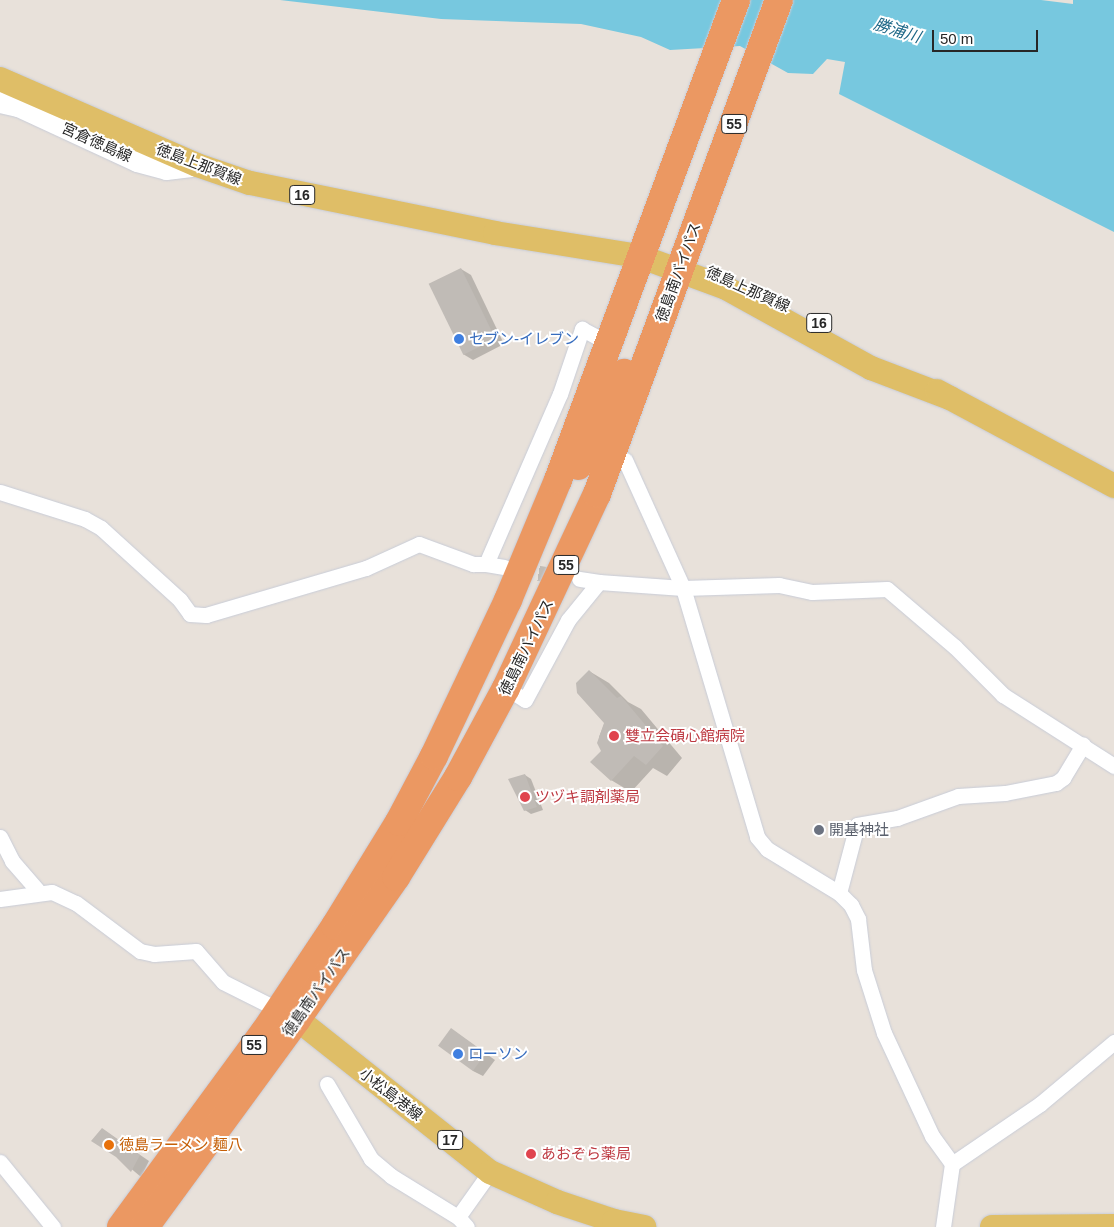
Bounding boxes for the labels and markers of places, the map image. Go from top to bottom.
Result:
place label: セブン-イレブン [469,330,579,348]
marker: セブン-イレブン [453,333,465,345]
place label: 雙立会碩心館病院 [625,727,745,745]
marker: 雙立会碩心館病院 [607,729,621,743]
place label: ツヅキ調剤薬局 [535,788,640,806]
marker: ツヅキ調剤薬局 [519,791,531,803]
place label: 開基神社 [829,821,889,839]
marker: 開基神社 [813,824,825,836]
place label: ローソン [468,1045,528,1063]
marker: ローソン [452,1048,464,1060]
place label: 徳島ラーメン 麺八 [119,1136,243,1154]
marker: 徳島ラーメン 麺八 [103,1139,115,1151]
place label: あおぞら薬局 [541,1145,631,1163]
marker: あおぞら薬局 [525,1148,537,1160]

